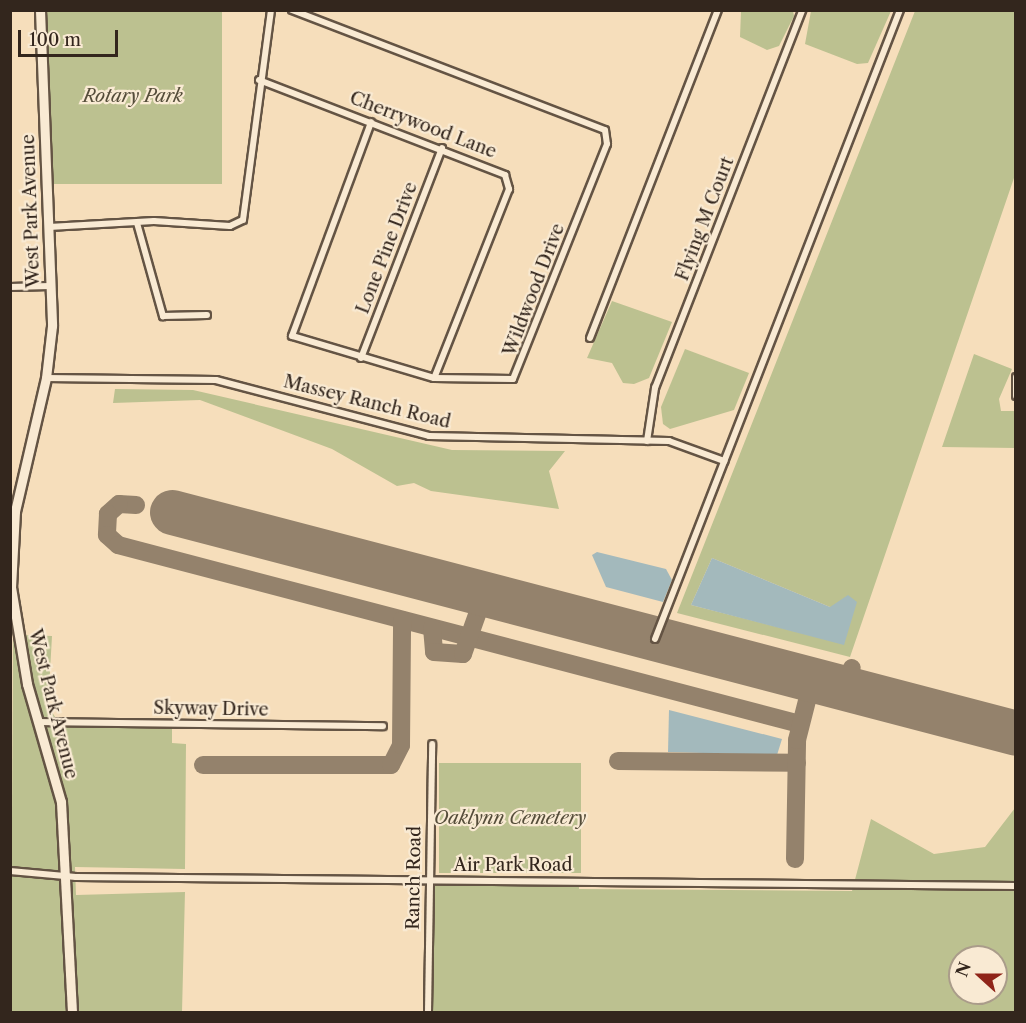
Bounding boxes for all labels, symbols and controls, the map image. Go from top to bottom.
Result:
scale bar [21,18,122,56]
text: 100 m [29,29,81,51]
park label: Rotary Park [83,85,183,107]
street label: Cherrywood Lane [347,87,499,163]
street label: West Park Avenue [18,133,44,289]
street label: Flying M Court [671,154,739,284]
street label: Lone Pine Drive [352,179,422,317]
street label: Wildwood Drive [499,221,569,359]
street label: Massey Ranch Road [281,371,453,433]
street label: West Park Avenue [24,626,82,782]
street label: Skyway Drive [153,697,269,721]
park label: Oaklynn Cemetery [434,807,586,829]
street label: Ranch Road [402,826,426,930]
street label: Air Park Road [453,854,573,876]
north arrow [948,945,1008,1005]
text: N [951,959,975,979]

